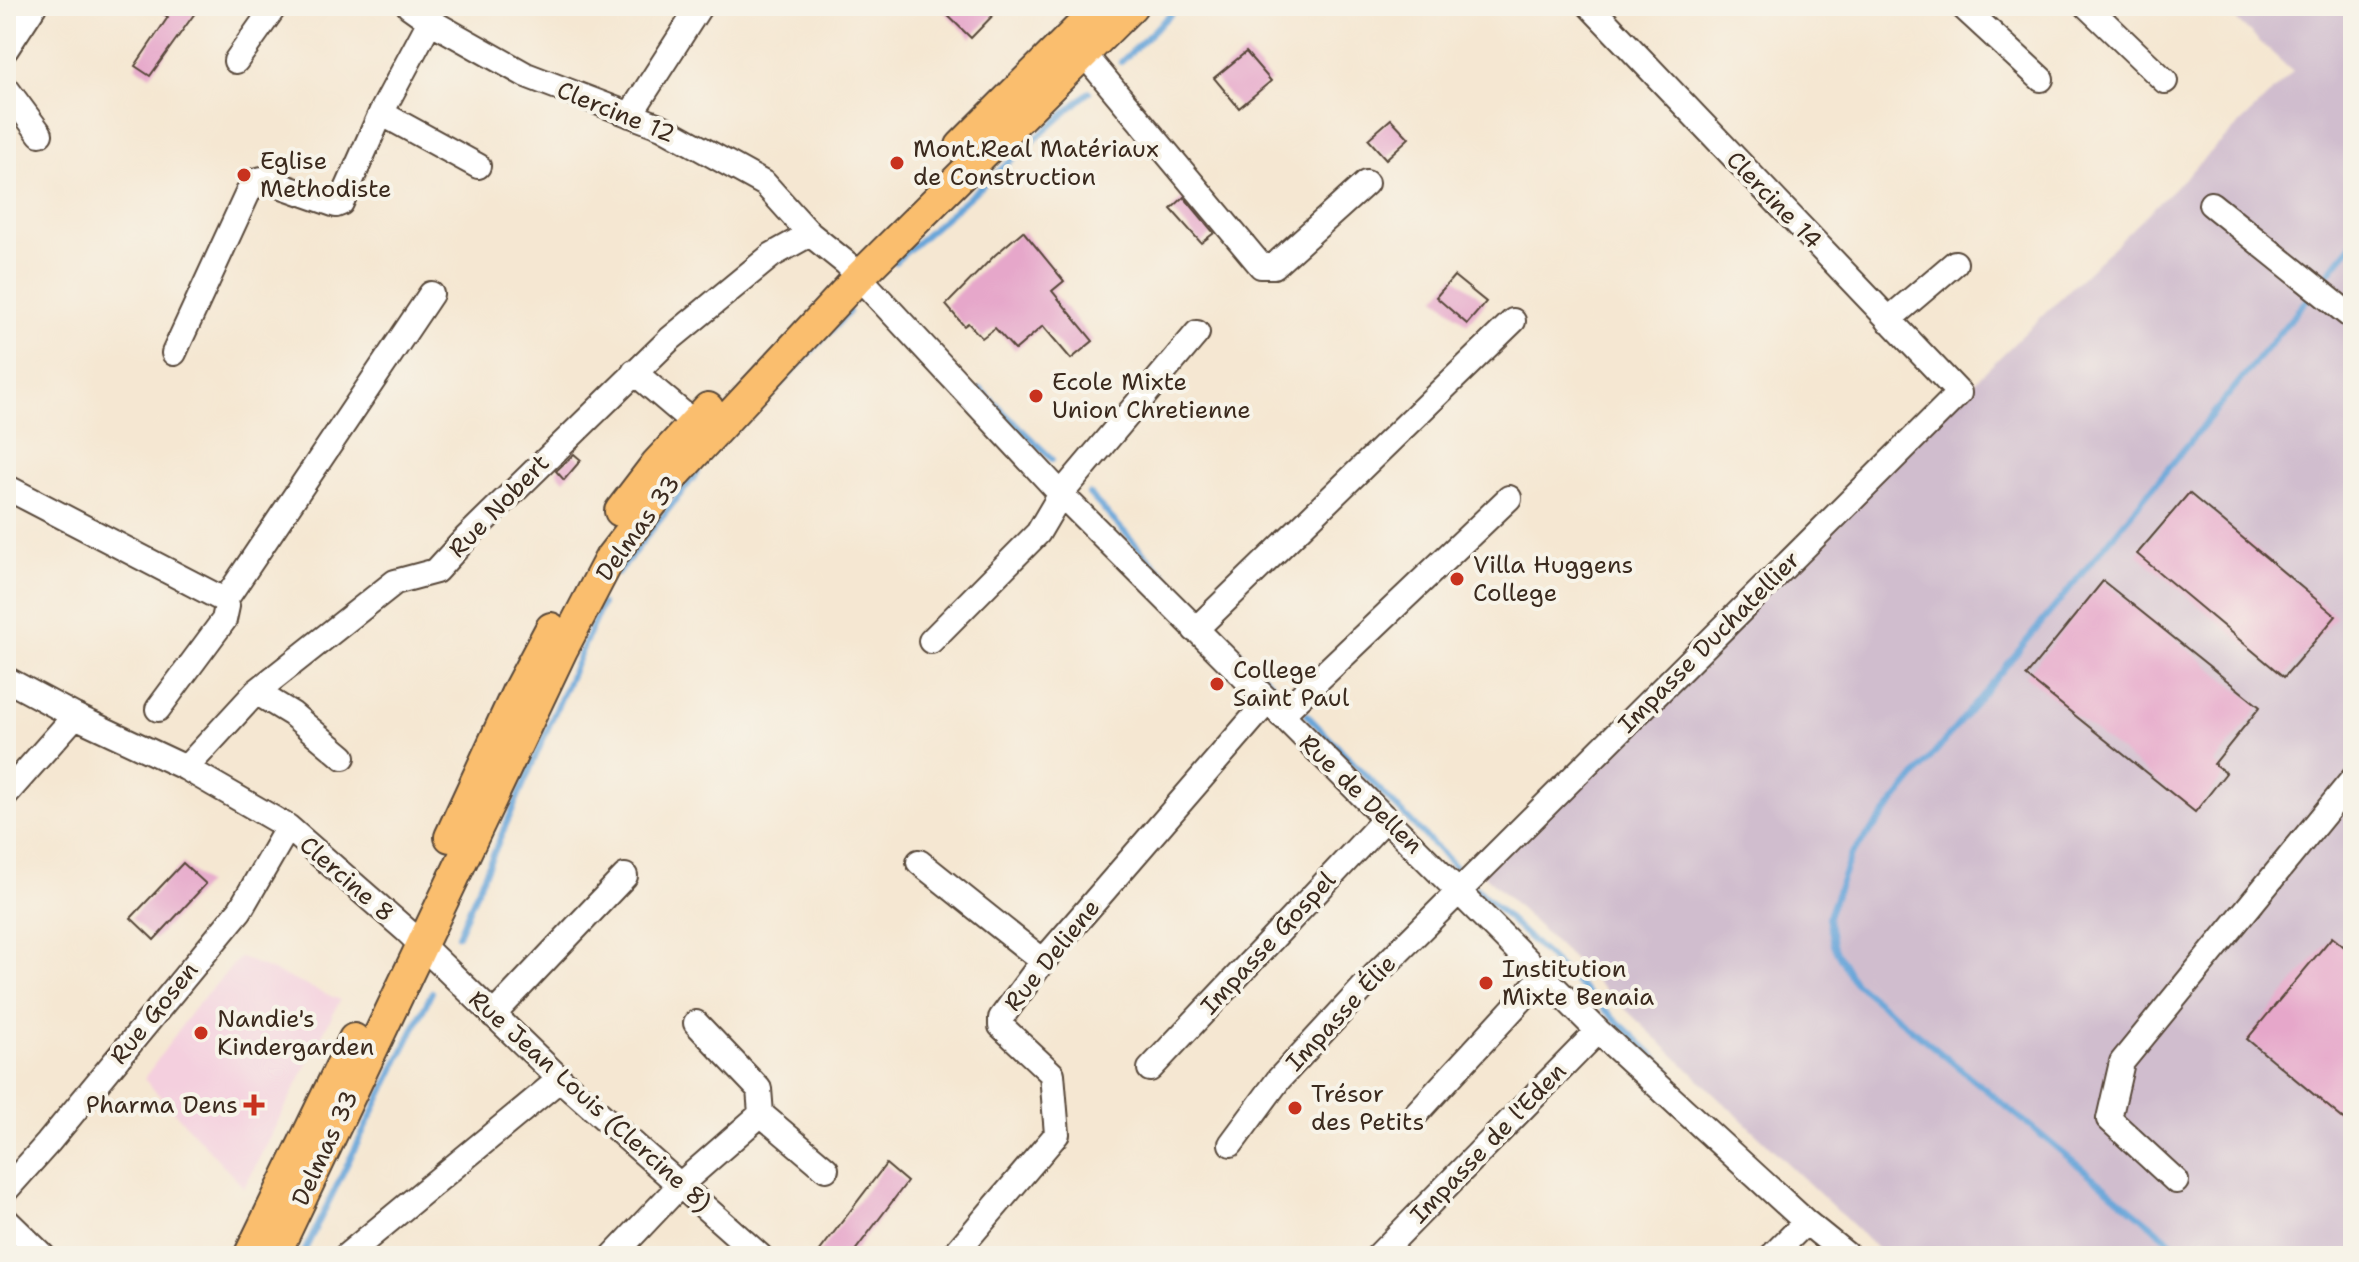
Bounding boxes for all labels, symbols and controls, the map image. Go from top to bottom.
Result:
street label: Clercine 12 [552,74,680,150]
place label: Mont.Real Matériaux de Construction [913,133,1159,193]
street label: Clercine 14 [1719,144,1829,256]
place label: Eglise Methodiste [260,145,392,205]
marker: Mont.Real Matériaux de Construction [888,154,906,172]
marker: Eglise Methodiste [235,166,253,184]
place label: Ecole Mixte Union Chretienne [1052,366,1251,426]
marker: Ecole Mixte Union Chretienne [1027,387,1045,405]
street label: Rue Nobert [442,447,556,565]
street label: Delmas 33 [589,468,687,588]
street label: Impasse Duchatellier [1611,544,1807,740]
place label: Villa Huggens College [1473,549,1634,609]
marker: Villa Huggens College [1448,570,1466,588]
place label: College Saint Paul [1233,654,1350,714]
marker: College Saint Paul [1208,675,1226,693]
street label: Rue de Dellen [1293,727,1429,861]
street label: Clercine 8 [293,829,401,929]
street label: Impasse Gospel [1193,864,1343,1021]
street label: Rue Deliene [997,892,1107,1018]
street label: Impasse Élie [1279,948,1403,1078]
place label: Institution Mixte Benaia [1502,953,1654,1013]
street label: Rue Gosen [103,955,205,1071]
marker: Institution Mixte Benaia [1477,974,1495,992]
street label: Rue Jean Louis (Clercine 8) [462,983,718,1219]
place label: Nandie's Kindergarden [217,1003,374,1063]
marker: Nandie's Kindergarden [192,1024,210,1042]
street label: Impasse de l'Eden [1403,1056,1573,1230]
place label: Trésor des Petits [1311,1078,1424,1138]
street label: Delmas 33 [284,1085,366,1211]
place label: Pharma Dens [86,1089,238,1121]
marker: Pharma Dens [245,1096,263,1114]
marker: Trésor des Petits [1286,1099,1304,1117]

